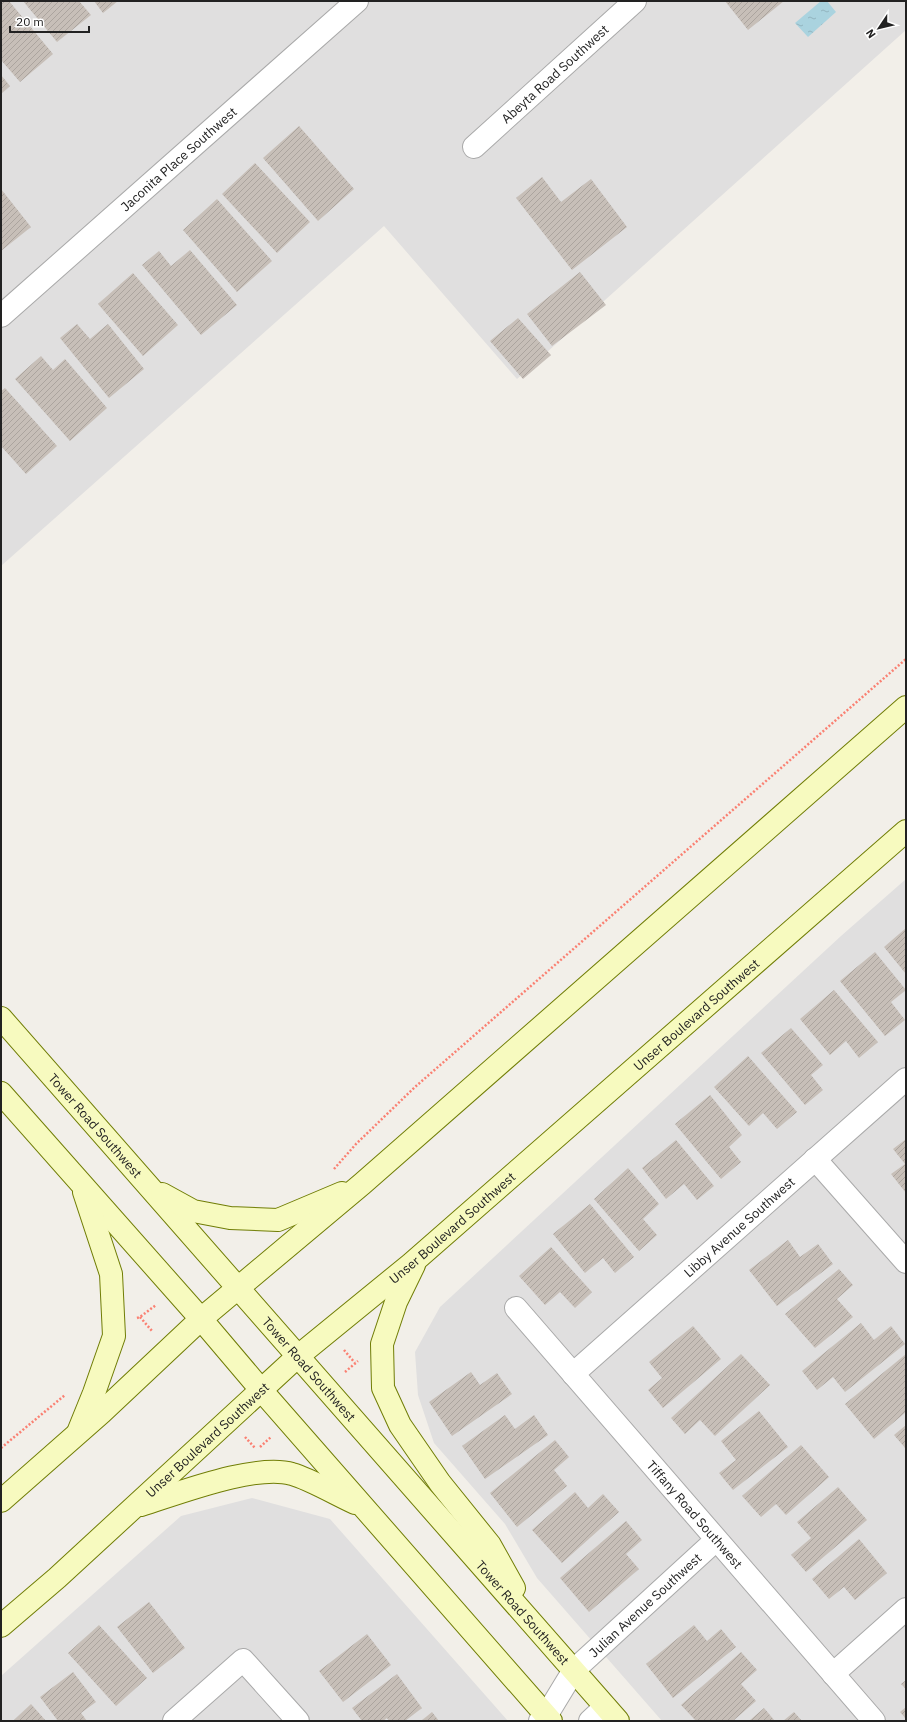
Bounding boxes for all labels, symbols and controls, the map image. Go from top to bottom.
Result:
scale bar [10,8,89,34]
north arrow [859,8,899,48]
text: 20 m [16,14,44,29]
street label: Abeyta Road Southwest [498,21,612,127]
text: N [863,26,879,41]
street label: Jaconita Place Southwest [117,103,241,215]
street label: Unser Boulevard Southwest [630,955,763,1075]
street label: Tower Road Southwest [44,1070,145,1182]
street label: Unser Boulevard Southwest [386,1169,519,1287]
street label: Libby Avenue Southwest [680,1173,799,1281]
street label: Tower Road Southwest [258,1313,359,1425]
street label: Unser Boulevard Southwest [142,1379,273,1501]
street label: Tiffany Road Southwest [643,1457,746,1572]
street label: Julian Avenue Southwest [586,1549,705,1661]
street label: Tower Road Southwest [472,1557,573,1669]

